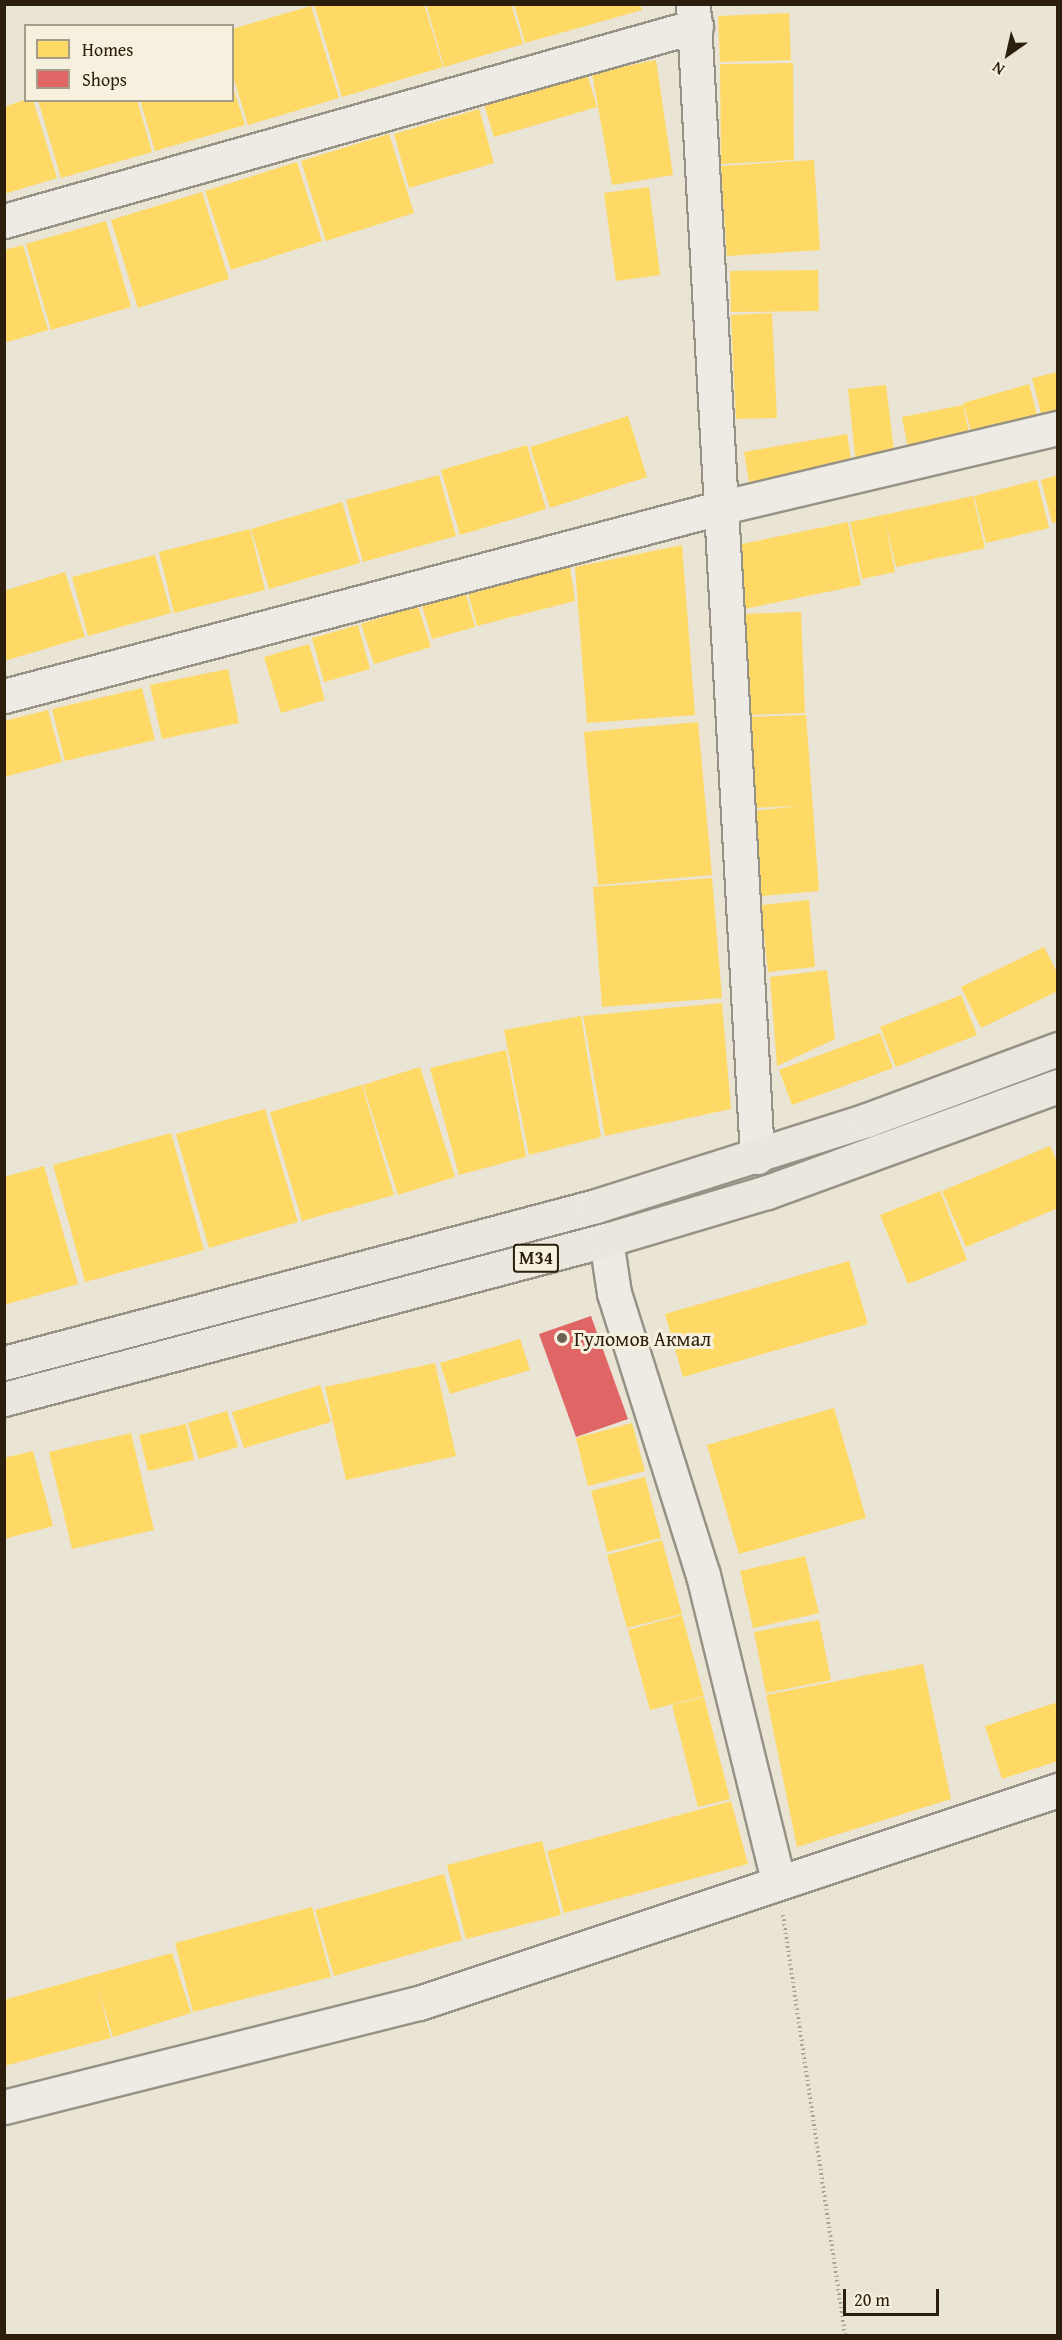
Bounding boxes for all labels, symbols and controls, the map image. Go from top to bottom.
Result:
legend [24,24,234,102]
north arrow [978,24,1038,84]
text: Homes [82,36,133,63]
text: N [987,56,1009,82]
text: Shops [82,66,127,93]
road number: M34 [512,1243,560,1273]
place label: Гуломов Акмал [574,1326,711,1350]
marker: Гуломов Акмал [555,1331,569,1345]
scale bar [846,2277,942,2315]
text: 20 m [854,2286,890,2313]

